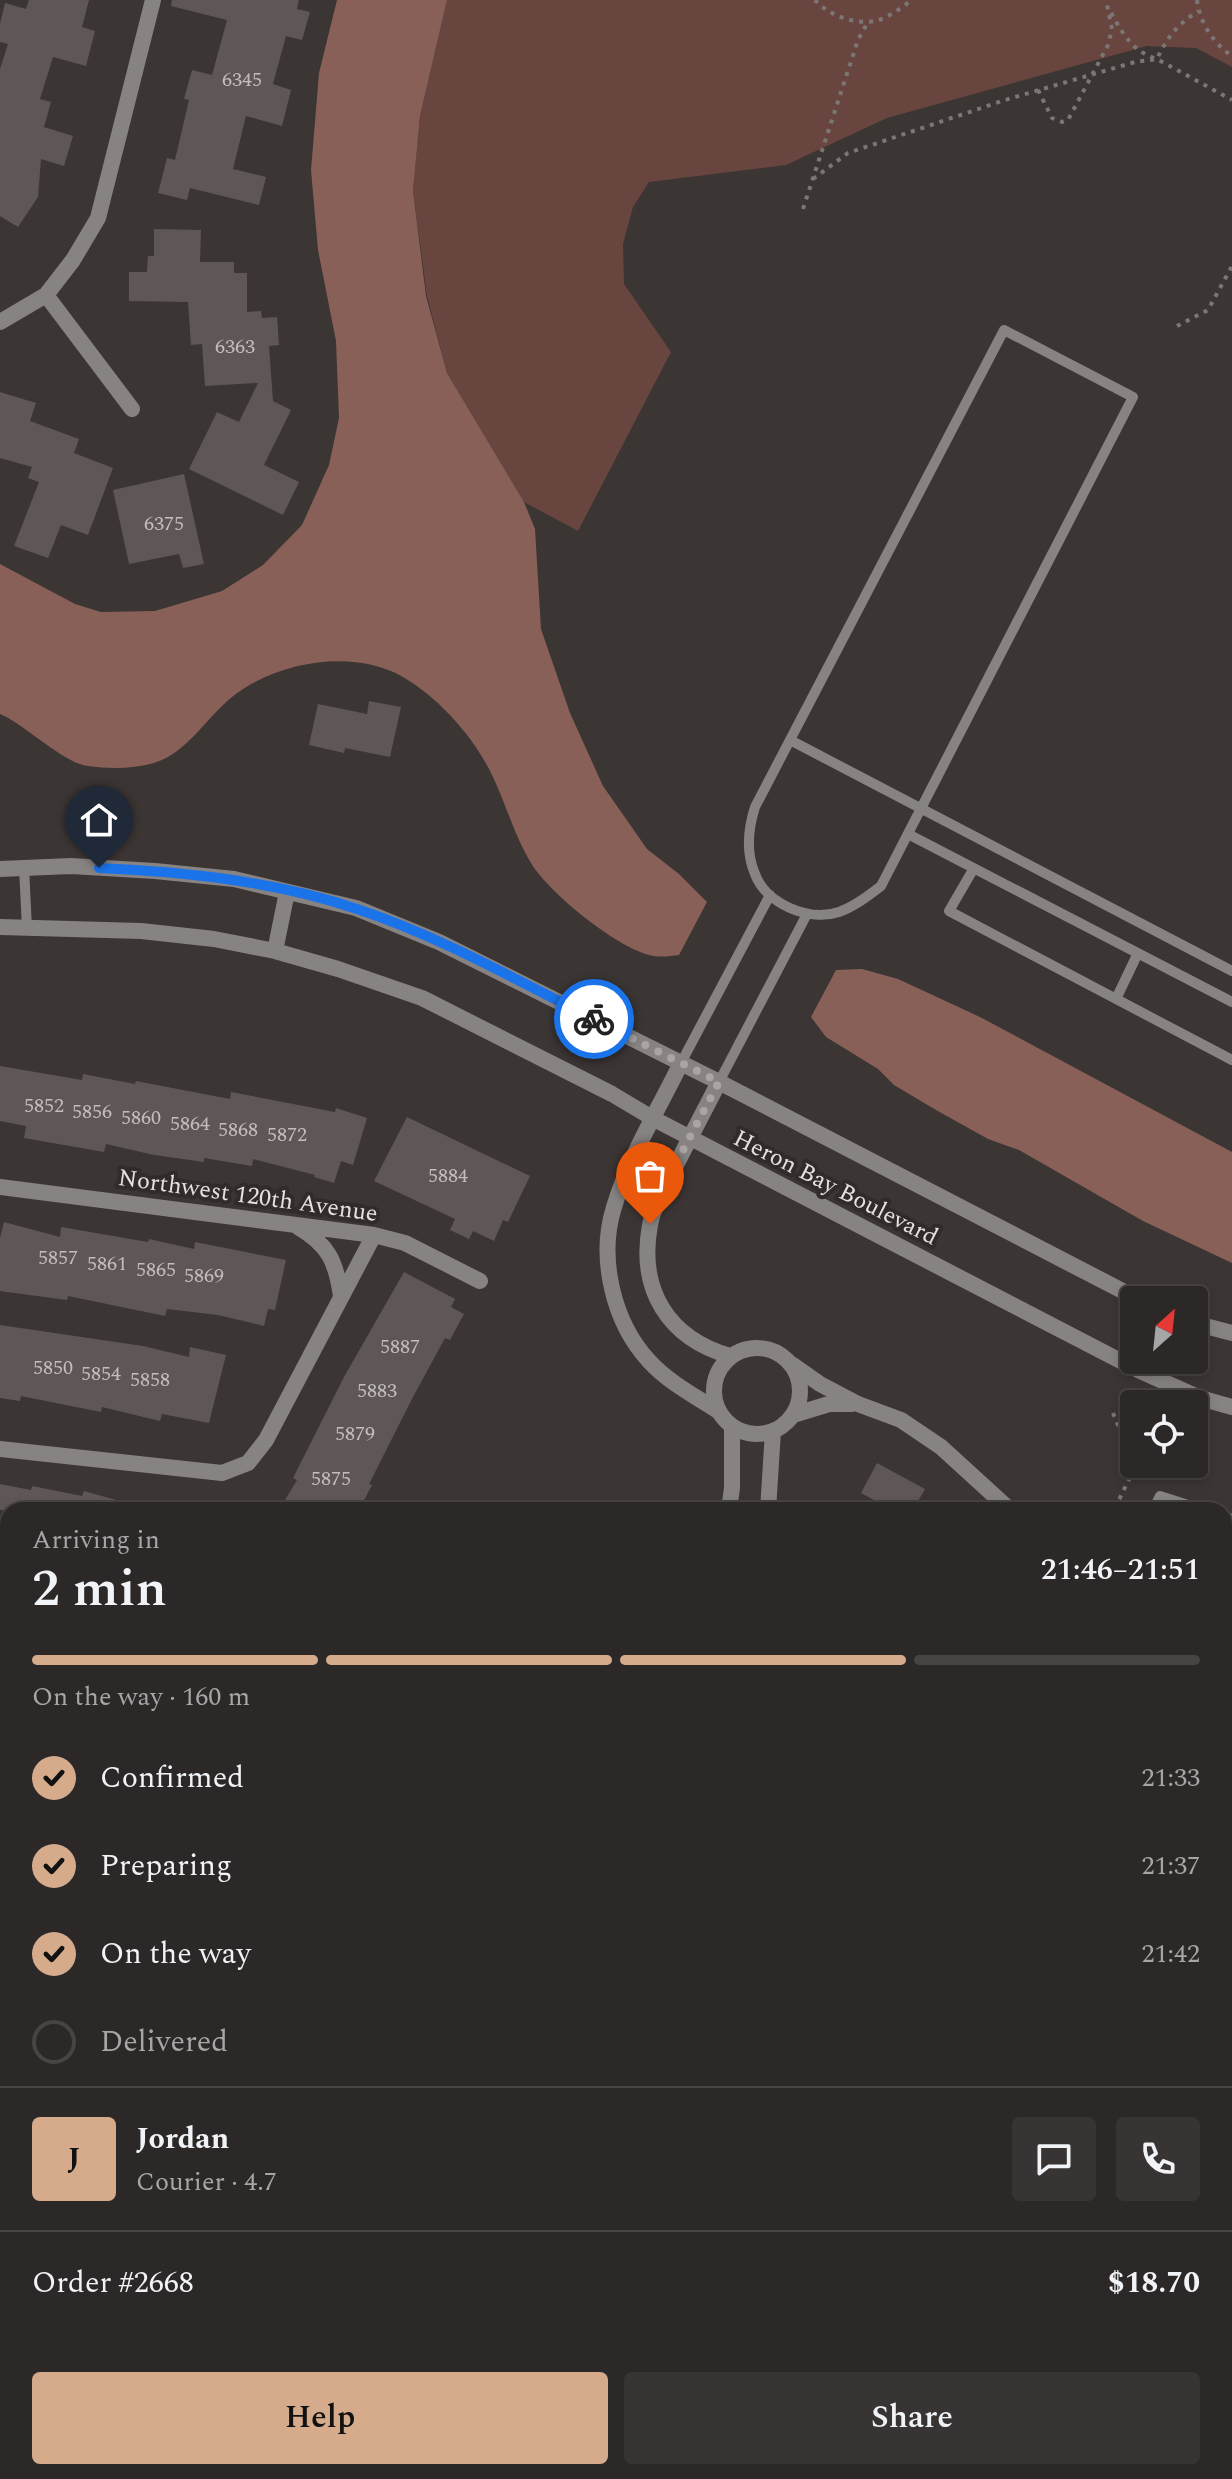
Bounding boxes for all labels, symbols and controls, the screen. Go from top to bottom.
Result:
house number: 6345 [222,65,262,95]
house number: 6363 [215,332,255,362]
house number: 6375 [144,509,184,539]
pin [65,786,133,868]
icon: home [77,798,121,842]
courier [554,979,634,1059]
icon: bike [572,997,616,1041]
house number: 5852 [24,1091,64,1121]
house number: 5856 [72,1097,112,1127]
house number: 5860 [121,1103,161,1133]
house number: 5864 [170,1109,210,1139]
house number: 5868 [218,1115,258,1145]
house number: 5872 [267,1120,307,1150]
street label: Heron Bay Boulevard [727,1121,944,1255]
pin [616,1142,684,1224]
icon: bag [628,1154,672,1198]
street label: Northwest 120th Avenue [116,1160,380,1232]
house number: 5884 [428,1161,468,1191]
house number: 5857 [38,1243,78,1273]
house number: 5861 [87,1249,127,1279]
house number: 5865 [136,1255,176,1285]
house number: 5869 [184,1261,224,1291]
north arrow [1120,1286,1208,1374]
map controls [1120,1286,1208,1478]
house number: 5887 [380,1332,420,1362]
house number: 5850 [33,1353,73,1383]
house number: 5854 [81,1359,121,1389]
house number: 5858 [130,1365,170,1395]
house number: 5883 [357,1376,397,1406]
button: locate [1120,1390,1208,1478]
house number: 5879 [335,1419,375,1449]
house number: 5875 [311,1464,351,1494]
text: Arriving in [32,1520,160,1560]
text: 21:46–21:51 [1041,1547,1200,1593]
text: 2 min [32,1550,167,1629]
text: On the way · 160 m [32,1677,250,1717]
text: Confirmed [100,1755,244,1801]
icon: check [32,1756,76,1800]
text: 21:33 [1141,1758,1200,1798]
text: Preparing [100,1843,232,1889]
icon: check [32,1844,76,1888]
text: 21:37 [1141,1846,1200,1886]
text: On the way [100,1931,251,1977]
icon: check [32,1932,76,1976]
text: 21:42 [1141,1934,1200,1974]
text: Delivered [100,2019,228,2065]
text: Jordan [136,2116,229,2162]
button: chat [1012,2117,1096,2201]
button: phone [1116,2117,1200,2201]
text: J [68,2136,80,2182]
text: Courier · 4.7 [136,2162,277,2202]
text: Order #2668 [32,2260,194,2306]
text: $18.70 [1108,2260,1200,2306]
button: Help [32,2372,608,2464]
button: Share [624,2372,1200,2464]

